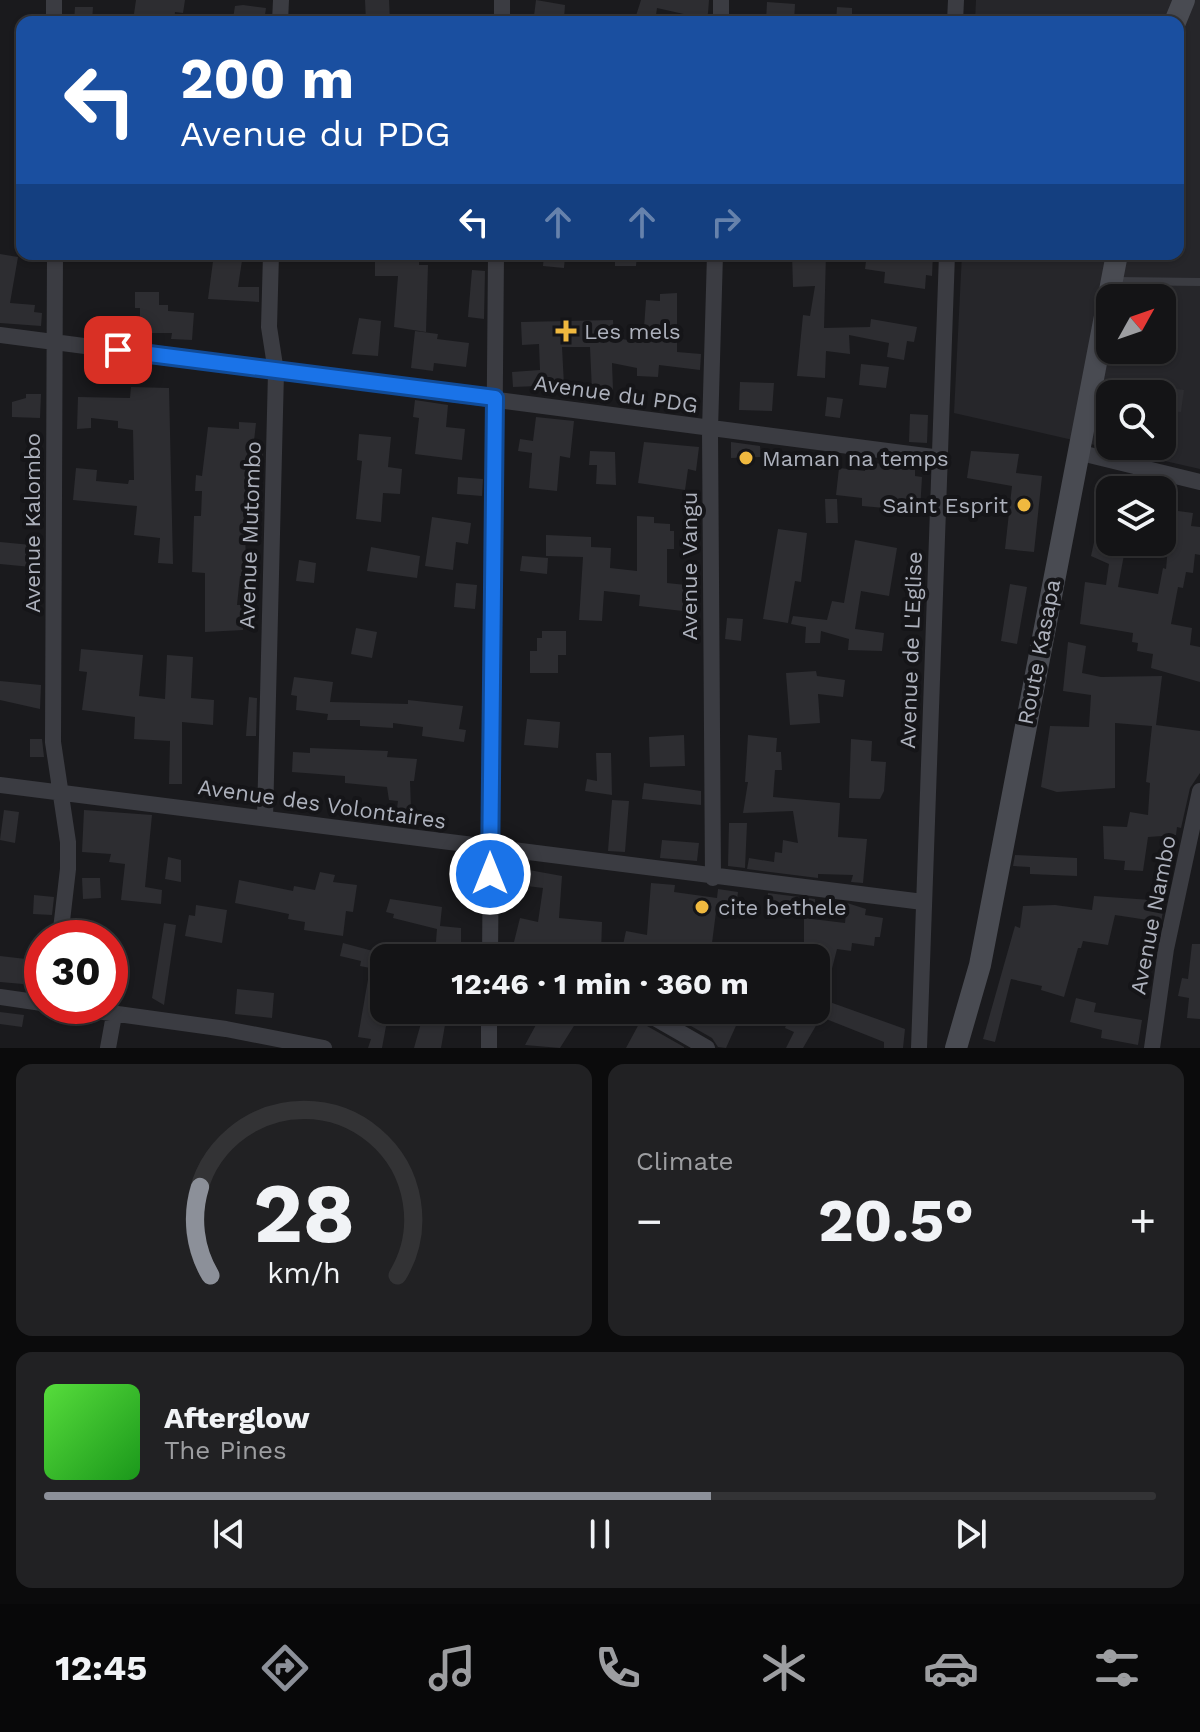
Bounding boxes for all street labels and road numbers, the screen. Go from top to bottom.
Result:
street label: Avenue du PDG [532,370,700,418]
street label: Avenue Kalombo [20,433,45,613]
street label: Avenue Mutombo [234,441,266,629]
street label: Avenue Vangu [677,492,702,640]
street label: Avenue de L'Eglise [895,551,927,749]
street label: Route Kasapa [1013,577,1065,727]
street label: Avenue des Volontaires [196,774,448,834]
street label: Avenue Nambo [1125,833,1181,997]

